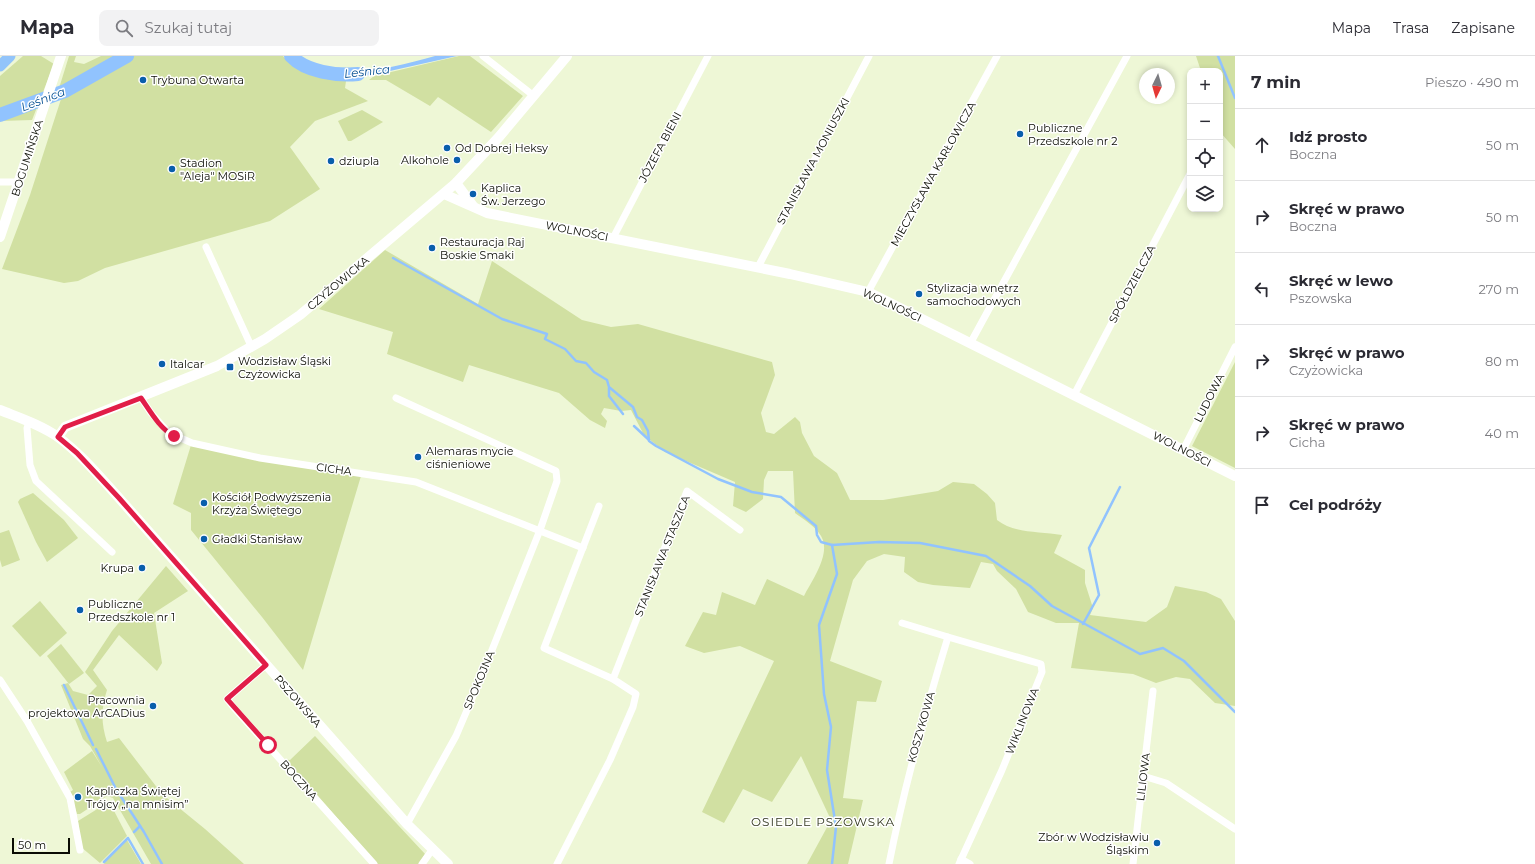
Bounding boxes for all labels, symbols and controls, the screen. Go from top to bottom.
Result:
search box [99,10,379,46]
text: Mapa [20,16,75,39]
icon: search [113,17,135,39]
text: Szukaj tutaj [145,18,232,37]
text: Mapa [1332,19,1371,37]
text: Trasa [1393,19,1429,37]
text: Zapisane [1451,19,1515,37]
water label: Leśnica [343,61,391,81]
north arrow [1139,68,1175,104]
map controls [1187,68,1223,212]
button: + [1187,68,1223,104]
text: 7 min [1251,72,1301,92]
place label: Trybuna Otwarta [151,73,244,87]
text: Pieszo · 490 m [1425,74,1519,90]
marker: Trybuna Otwarta [138,75,148,85]
water label: Leśnica [19,84,67,114]
street label: STANISŁAWA MONIUSZKI [774,95,852,227]
street label: MIECZYSŁAWA KARŁOWICZA [887,99,979,249]
button: − [1187,104,1223,140]
street label: JÓZEFA BIENI [635,109,684,186]
street label: BOGUMIŃSKA [8,118,46,198]
place label: Publiczne Przedszkole nr 2 [1028,121,1117,148]
text: Idź prosto [1289,127,1367,146]
marker: Publiczne Przedszkole nr 2 [1015,129,1025,139]
icon: ahead [1251,134,1273,156]
text: 50 m [1486,137,1519,153]
button: locate [1187,140,1223,176]
place label: Od Dobrej Heksy [455,141,548,155]
marker: Od Dobrej Heksy [442,143,452,153]
text: Boczna [1289,146,1337,162]
place label: Alkohole [401,153,449,167]
place label: dziupla [339,154,379,168]
marker: Alkohole [452,155,462,165]
place label: Stadion "Aleja" MOSiR [180,156,255,183]
marker: dziupla [326,156,336,166]
marker: Stadion "Aleja" MOSiR [167,164,177,174]
button: layers [1187,176,1223,212]
place label: Kaplica Św. Jerzego [481,181,545,208]
marker: Kaplica Św. Jerzego [468,189,478,199]
text: Skręć w prawo [1289,199,1405,218]
icon: right [1251,206,1273,228]
text: 50 m [1486,209,1519,225]
street label: WOLNOŚCI [544,218,610,244]
text: Boczna [1289,218,1337,234]
place label: Restauracja Raj Boskie Smaki [440,235,525,262]
street label: SPÓŁDZIELCZA [1106,242,1159,325]
marker: Restauracja Raj Boskie Smaki [427,243,437,253]
street label: CZYŻOWICKA [304,253,372,313]
text: Skręć w lewo [1289,271,1393,290]
icon: left [1251,278,1273,300]
place label: Stylizacja wnętrz samochodowych [927,281,1021,308]
text: 270 m [1478,281,1519,297]
street label: WOLNOŚCI [860,285,924,325]
marker: Stylizacja wnętrz samochodowych [914,289,924,299]
text: Pszowska [1289,290,1352,306]
text: Skręć w prawo [1289,343,1405,362]
icon: right [1251,350,1273,372]
text: 80 m [1485,353,1519,369]
place label: Wodzisław Śląski Czyżowicka [238,354,331,381]
place label: Italcar [170,357,204,371]
marker: Italcar [157,359,167,369]
marker: Wodzisław Śląski Czyżowicka [225,362,235,372]
text: Czyżowicka [1289,362,1363,378]
street label: LUDOWA [1191,371,1227,425]
text: Skręć w prawo [1289,415,1405,434]
icon: right [1251,422,1273,444]
text: 40 m [1485,425,1519,441]
route end [165,427,183,445]
street label: WOLNOŚCI [1150,428,1214,470]
text: Cicha [1289,434,1325,450]
place label: Alemaras mycie ciśnieniowe [426,444,514,471]
marker: Alemaras mycie ciśnieniowe [413,452,423,462]
street label: CICHA [315,460,353,478]
place label: Kościół Podwyższenia Krzyża Świętego [212,490,331,517]
street label: STANISŁAWA STASZICA [631,493,693,619]
icon: arrive [1251,494,1273,516]
text: Cel podróży [1289,495,1381,514]
marker: Kościół Podwyższenia Krzyża Świętego [199,498,209,508]
place label: Gładki Stanisław [212,532,303,546]
marker: Gładki Stanisław [199,534,209,544]
place label: Krupa [101,561,134,575]
marker: Krupa [137,563,147,573]
place label: Publiczne Przedszkole nr 1 [88,597,175,624]
marker: Publiczne Przedszkole nr 1 [75,605,85,615]
street label: SPOKOJNA [460,648,498,712]
street label: PSZOWSKA [271,672,325,730]
street label: WIKLINOWA [1002,686,1042,756]
street label: KOSZYKOWA [904,690,938,764]
place label: Pracownia projektowa ArCADius [28,693,146,720]
marker: Pracownia projektowa ArCADius [148,701,158,711]
route start [259,736,277,754]
street label: LILIOWA [1133,752,1153,802]
street label: BOCZNA [277,757,321,803]
place label: Kapliczka Świętej Trójcy „na mnisim” [86,784,189,811]
marker: Kapliczka Świętej Trójcy „na mnisim” [73,792,83,802]
district label: OSIEDLE PSZOWSKA [751,814,895,829]
place label: Zbór w Wodzisławiu Śląskim [1038,830,1149,857]
scale bar [12,836,70,855]
text: 50 m [18,838,46,852]
marker: Zbór w Wodzisławiu Śląskim [1152,838,1162,848]

